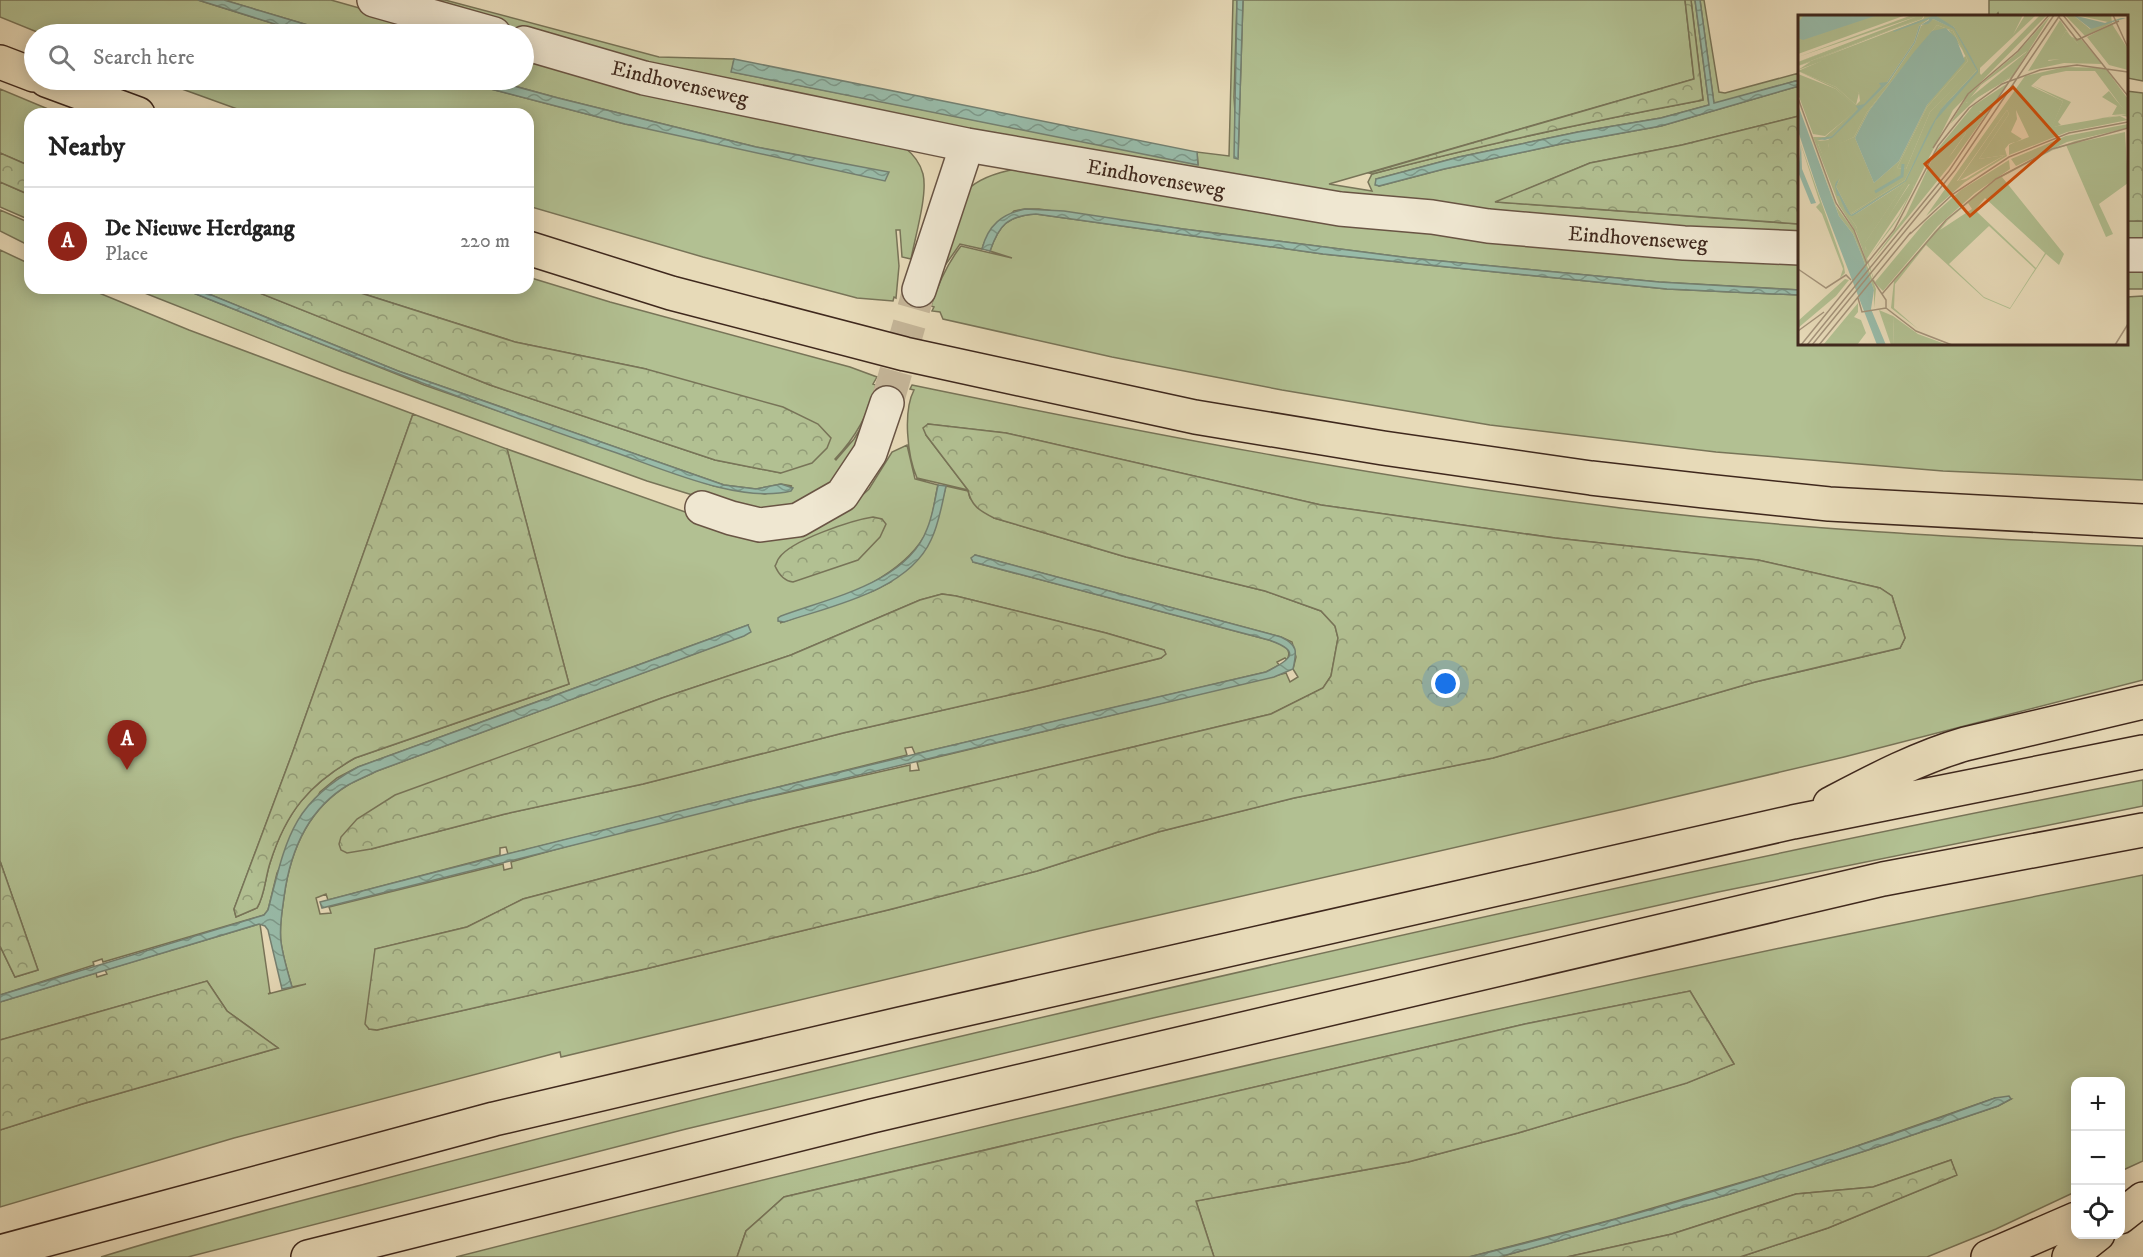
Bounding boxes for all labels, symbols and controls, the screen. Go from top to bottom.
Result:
inset map [1798,15,2128,345]
search box [24,24,534,90]
icon: search [45,41,78,74]
text: Search here [93,44,195,71]
street label: Eindhovenseweg [609,56,752,113]
text: Nearby [48,131,125,164]
street label: Eindhovenseweg [1085,154,1228,204]
text: De Nieuwe Herdgang [105,215,295,242]
street label: Eindhovenseweg [1567,221,1709,257]
text: A [61,229,74,254]
text: 220 m [460,229,510,254]
text: Place [105,242,148,267]
your location [1431,669,1460,698]
pin: A [108,720,146,770]
map controls [2071,1077,2125,1239]
button: + [2071,1077,2125,1131]
button: − [2071,1131,2125,1185]
button: locate [2071,1185,2125,1239]

